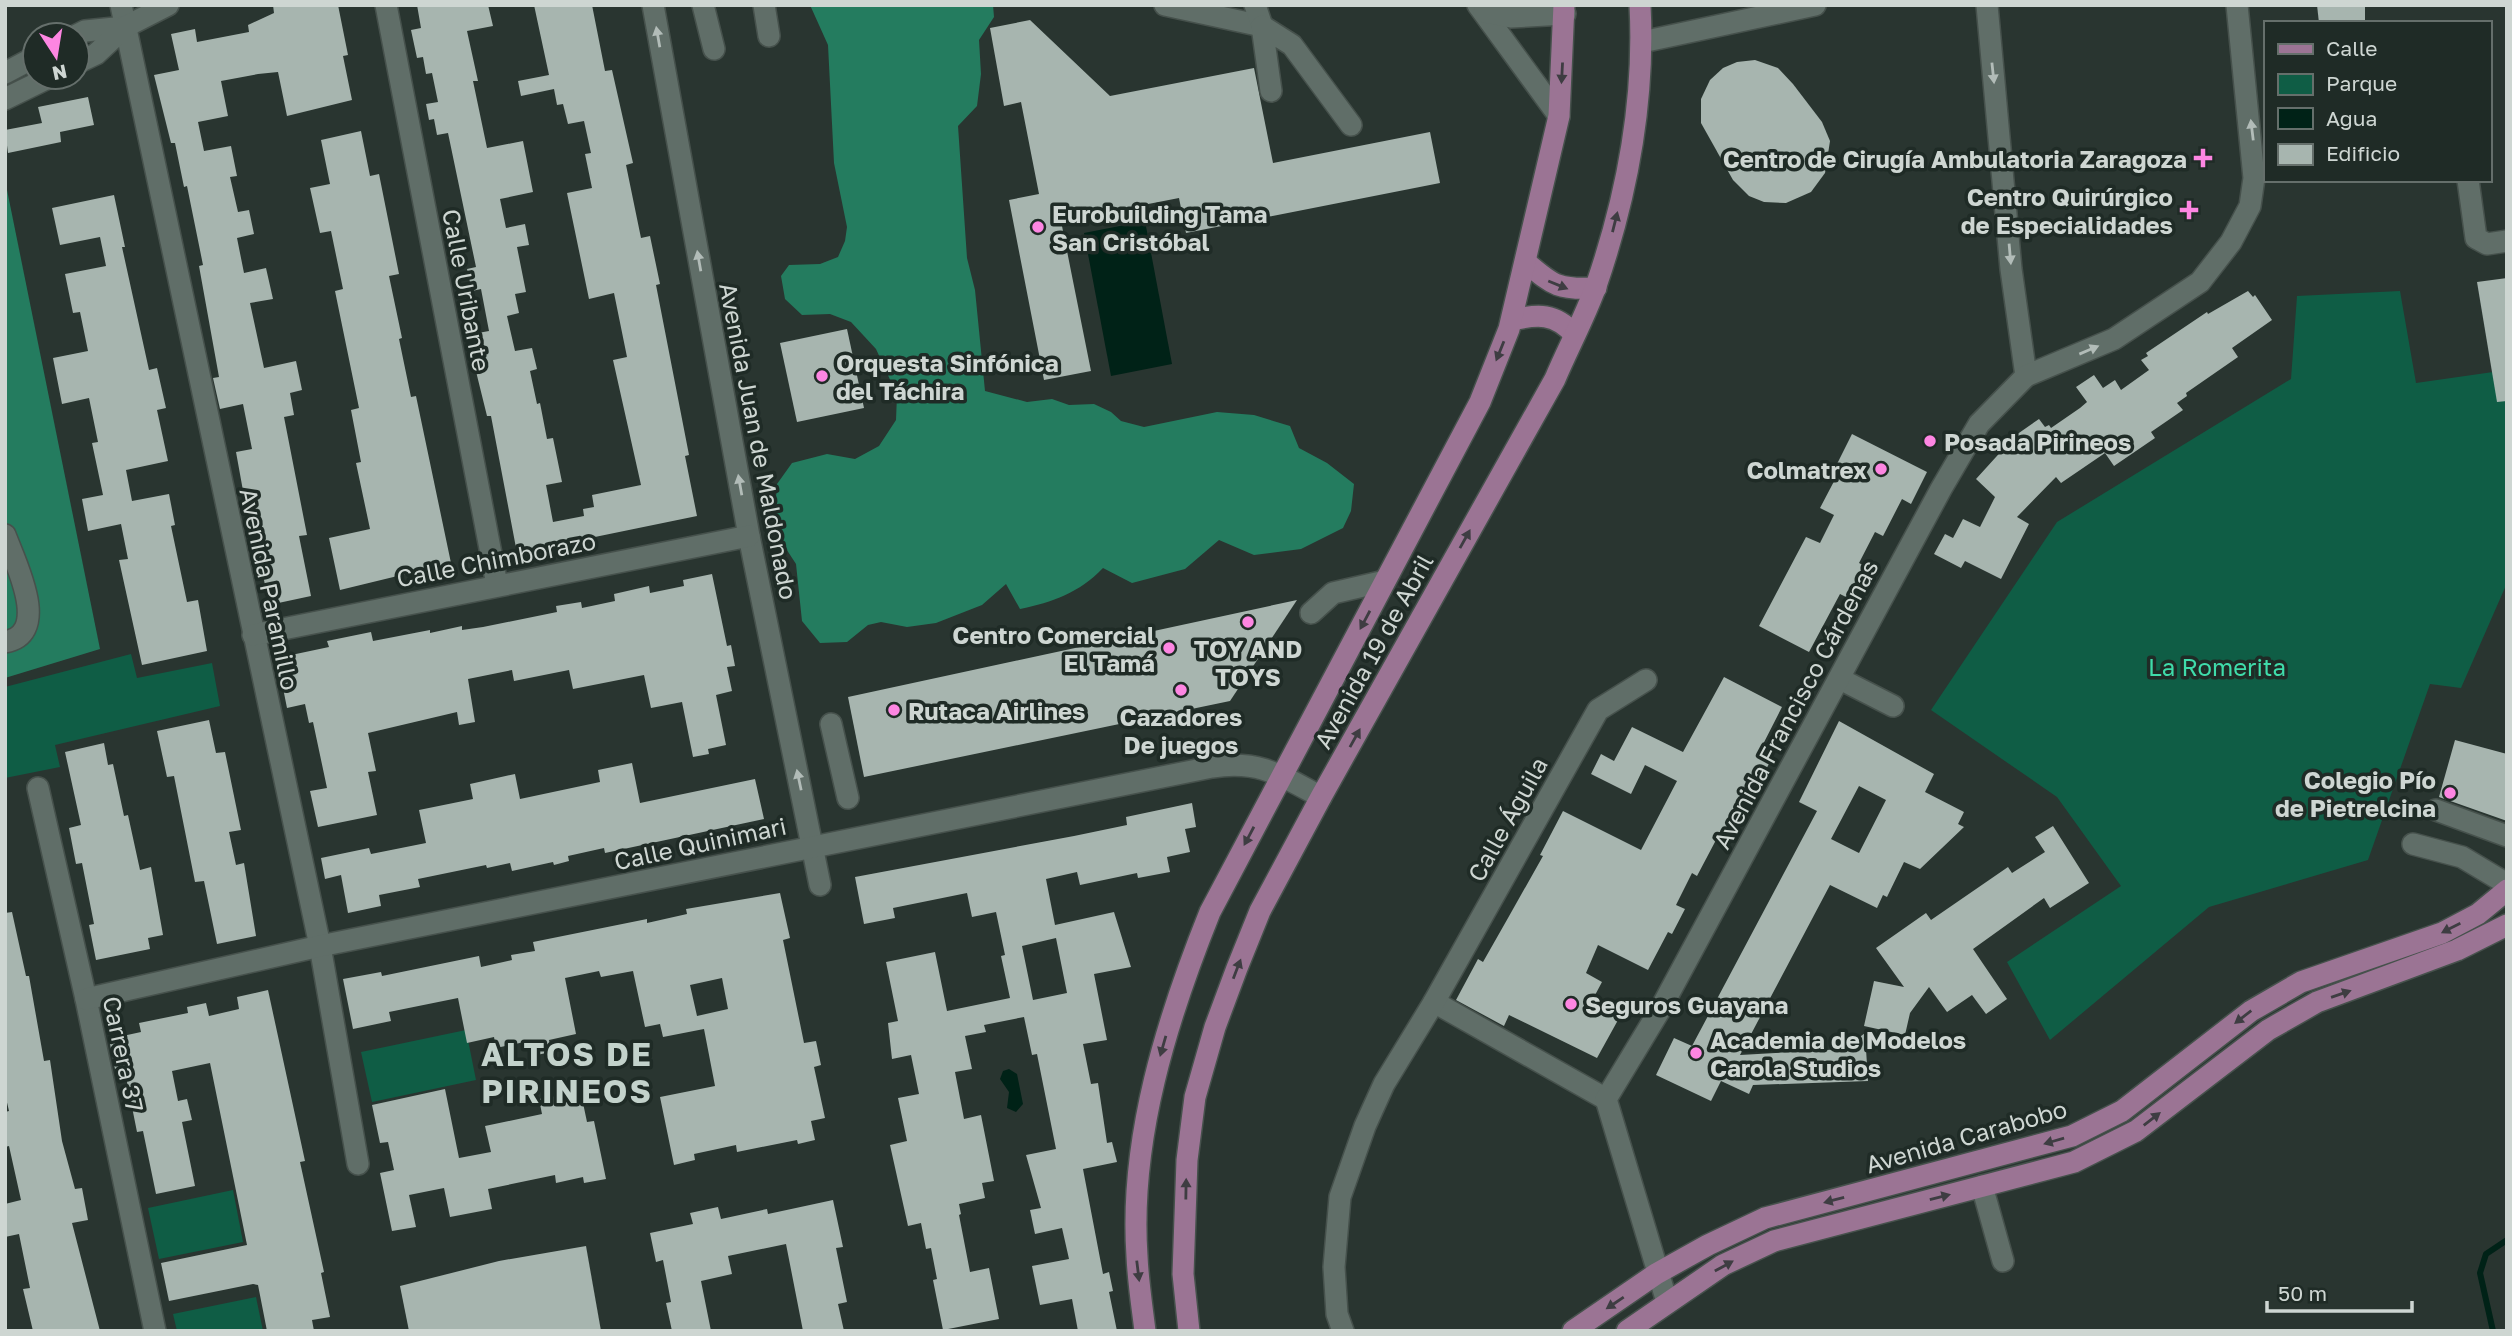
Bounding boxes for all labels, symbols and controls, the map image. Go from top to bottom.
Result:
north arrow [21,21,91,91]
legend [2264,21,2491,182]
one-way arrow [652,26,663,48]
text: Calle [2326,35,2378,61]
text: N [50,60,69,86]
one-way arrow [1988,62,1999,84]
one-way arrow [1556,63,1567,85]
text: Parque [2326,70,2397,96]
text: Agua [2326,105,2377,131]
one-way arrow [2246,119,2257,141]
text: Edificio [2326,140,2400,166]
place label: Centro de Cirugía Ambulatoria Zaragoza [1723,144,2187,173]
marker: Centro de Cirugía Ambulatoria Zaragoza [2193,148,2213,168]
place label: Centro Quirúrgico de Especialidades [1961,182,2173,239]
place label: Eurobuilding Tama San Cristóbal [1052,199,1267,256]
marker: Centro Quirúrgico de Especialidades [2179,200,2199,220]
street label: Calle Uribante [437,206,497,374]
one-way arrow [1610,211,1621,233]
marker: Eurobuilding Tama San Cristóbal [1030,219,1046,235]
one-way arrow [2005,243,2016,265]
one-way arrow [693,250,704,272]
one-way arrow [1548,279,1569,290]
street label: Avenida Juan de Maldonado [714,280,804,602]
one-way arrow [1495,341,1506,362]
one-way arrow [2078,344,2099,355]
place label: Orquesta Sinfónica del Táchira [836,348,1059,405]
marker: Orquesta Sinfónica del Táchira [814,368,830,384]
place label: Posada Pirineos [1944,427,2131,456]
marker: Posada Pirineos [1922,433,1938,449]
place label: Colmatrex [1746,455,1867,484]
marker: Colmatrex [1873,461,1889,477]
one-way arrow [734,473,745,495]
street label: Avenida Paramillo [234,485,306,693]
street label: Calle Chimborazo [394,525,598,593]
one-way arrow [1459,529,1471,549]
street label: Avenida 19 de Abril [1307,549,1439,753]
street label: Avenida Francisco Cárdenas [1706,555,1884,853]
one-way arrow [1359,610,1370,630]
marker: TOY AND TOYS [1240,614,1256,630]
place label: Centro Comercial El Tamá [952,620,1155,677]
place label: TOY AND TOYS [1194,634,1302,691]
marker: Centro Comercial El Tamá [1161,640,1177,656]
park label: La Romerita [2148,652,2286,681]
marker: Cazadores De juegos [1173,682,1189,698]
place label: Rutaca Airlines [908,696,1086,725]
marker: Rutaca Airlines [886,702,902,718]
place label: Cazadores De juegos [1120,702,1242,759]
one-way arrow [1348,727,1360,747]
street label: Calle Águila [1461,752,1553,886]
place label: Colegio Pío de Pietrelcina [2275,765,2436,822]
one-way arrow [794,769,805,791]
marker: Colegio Pío de Pietrelcina [2442,785,2458,801]
street label: Calle Quinimari [611,811,789,875]
one-way arrow [1244,826,1255,846]
one-way arrow [2440,921,2460,933]
one-way arrow [1231,959,1242,980]
one-way arrow [2330,988,2351,999]
place label: Seguros Guayana [1585,990,1789,1019]
street label: Carrera 37 [98,993,150,1115]
marker: Seguros Guayana [1563,996,1579,1012]
one-way arrow [2234,1010,2252,1025]
place label: Academia de Modelos Carola Studios [1710,1025,1966,1082]
district label: ALTOS DE PIRINEOS [481,1035,653,1110]
one-way arrow [1158,1036,1168,1057]
marker: Academia de Modelos Carola Studios [1688,1045,1704,1061]
street label: Avenida Carabobo [1862,1093,2070,1179]
one-way arrow [2142,1111,2160,1126]
one-way arrow [2043,1136,2065,1147]
one-way arrow [1181,1178,1192,1200]
one-way arrow [1929,1191,1951,1202]
one-way arrow [1823,1195,1845,1206]
one-way arrow [1133,1260,1144,1282]
one-way arrow [1715,1260,1734,1272]
scale bar [2267,1270,2412,1314]
text: 50 m [2278,1280,2327,1306]
one-way arrow [1605,1296,1625,1309]

